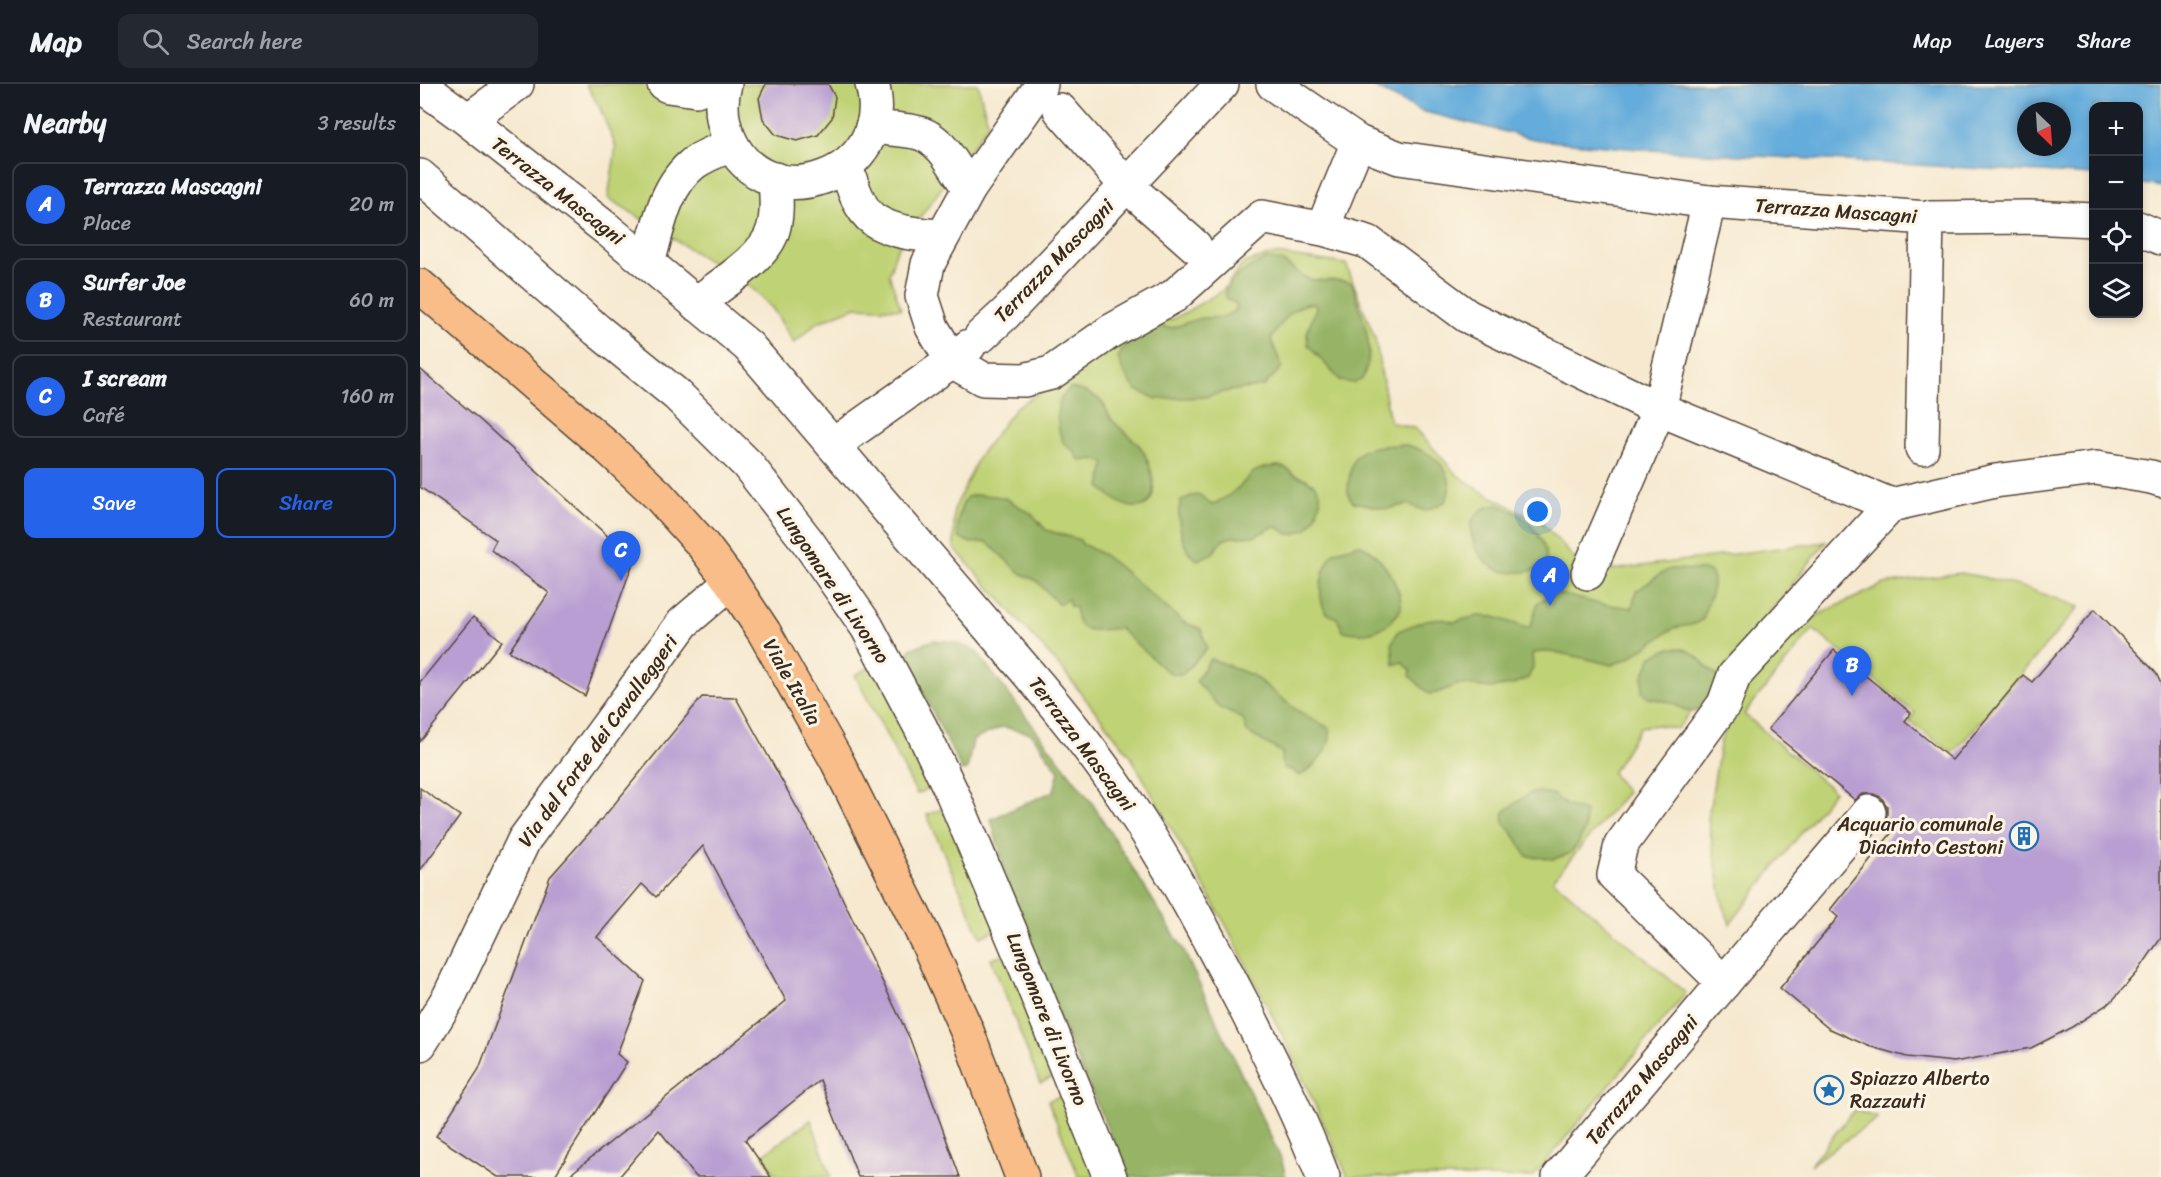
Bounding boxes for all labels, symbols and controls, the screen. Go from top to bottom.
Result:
search box [118,14,538,68]
text: Map [30,17,82,66]
text: Search here [187,22,303,61]
text: Map [1913,22,1952,60]
text: Layers [1985,22,2044,60]
text: Share [2077,22,2131,60]
icon: search [139,25,172,58]
text: Nearby [24,100,106,146]
north arrow [2017,102,2071,156]
map controls [2089,102,2143,318]
button: + [2089,102,2143,156]
text: 3 results [318,106,396,141]
street label: Terrazza Mascagni [483,127,633,255]
button: − [2089,156,2143,210]
text: Terrazza Mascagni [83,167,262,206]
text: A [39,187,52,222]
text: 20 m [349,187,394,222]
street label: Terrazza Mascagni [1754,188,1919,234]
street label: Terrazza Mascagni [985,190,1123,332]
text: Place [83,206,131,241]
button: locate [2089,210,2143,264]
text: Surfer Joe [83,263,186,302]
button: layers [2089,264,2143,318]
text: B [39,283,52,318]
text: 60 m [349,283,394,318]
text: Restaurant [83,302,182,337]
text: I scream [83,359,167,398]
text: C [39,379,52,414]
text: 160 m [341,379,394,414]
text: Café [83,398,125,433]
button: Save [24,468,204,538]
button: Share [216,468,396,538]
your location [1523,497,1552,526]
street label: Lungomare di Livorno [767,499,899,671]
pin: C [602,532,640,581]
pin: A [1530,556,1570,606]
street label: Via del Forte dei Cavalleggeri [509,627,688,855]
street label: Viale Italia [753,632,831,732]
pin: B [1832,646,1872,696]
street label: Terrazza Mascagni [1019,669,1145,820]
place label: Acquario comunale Diacinto Cestoni [1836,807,2004,865]
building icon: Acquario comunale Diacinto Cestoni [2008,820,2040,852]
street label: Lungomare di Livorno [996,927,1098,1111]
street label: Terrazza Mascagni [1576,1006,1708,1153]
place label: Spiazzo Alberto Razzauti [1850,1061,1990,1119]
place icon: Spiazzo Alberto Razzauti [1813,1074,1845,1106]

